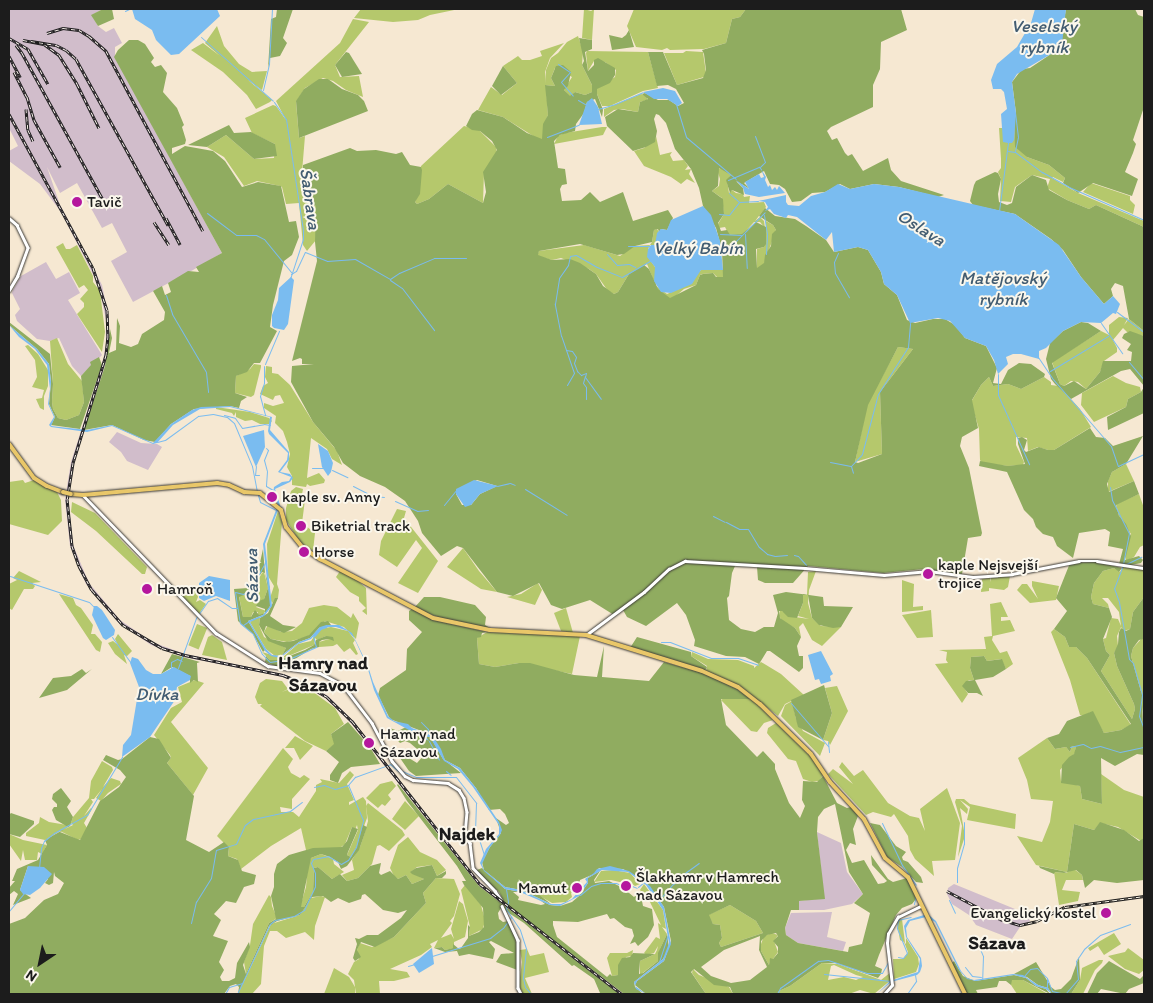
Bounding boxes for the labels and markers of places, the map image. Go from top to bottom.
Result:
place label: Tavič [87,192,122,212]
marker: Tavič [71,196,83,208]
place label: kaple sv. Anny [282,487,380,507]
marker: kaple sv. Anny [266,491,278,503]
place label: Biketrial track [311,516,410,536]
marker: Biketrial track [295,520,307,532]
place label: Horse [314,542,354,562]
marker: Horse [298,546,310,558]
place label: kaple Nejsvejší trojice [938,555,1038,593]
marker: kaple Nejsvejší trojice [922,568,934,580]
place label: Hamroň [157,579,213,599]
marker: Hamroň [141,583,153,595]
place label: Hamry nad Sázavou [380,724,456,762]
marker: Hamry nad Sázavou [362,736,376,750]
place label: Šlakhamr v Hamrech nad Sázavou [636,867,779,905]
place label: Mamut [518,878,567,898]
marker: Šlakhamr v Hamrech nad Sázavou [620,880,632,892]
marker: Mamut [571,882,583,894]
place label: Evangelický kostel [971,903,1096,923]
marker: Evangelický kostel [1100,907,1112,919]

